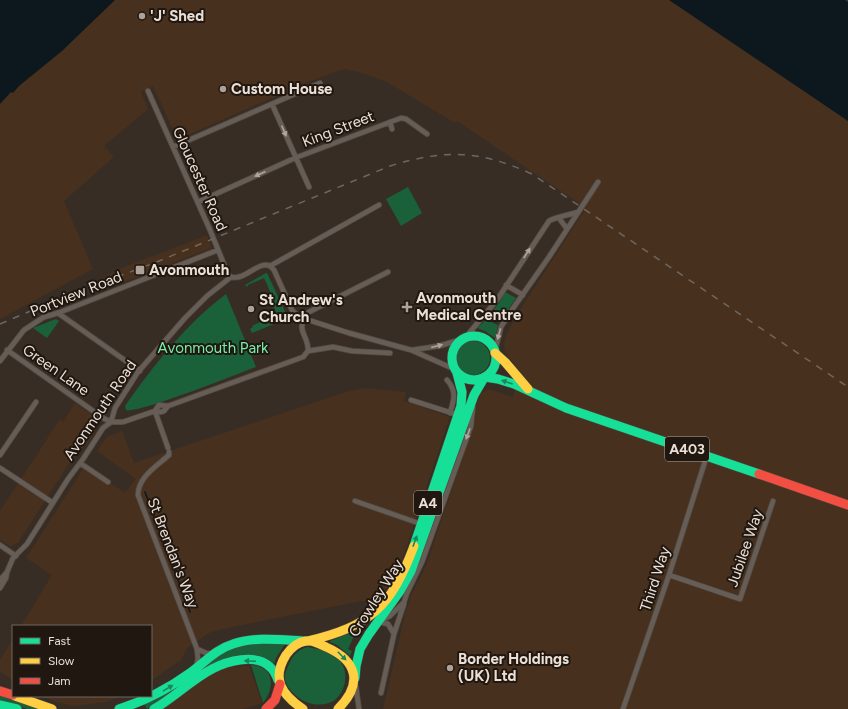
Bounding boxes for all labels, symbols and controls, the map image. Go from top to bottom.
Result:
place label: 'J' Shed [150,7,204,25]
marker: 'J' Shed [137,11,147,21]
place label: Custom House [231,80,333,98]
marker: Custom House [218,84,228,94]
street label: King Street [300,107,377,151]
street label: Gloucester Road [169,124,231,234]
one-way arrow [281,126,287,138]
one-way arrow [254,171,265,177]
one-way arrow [524,247,531,259]
place label: Avonmouth [149,261,229,279]
marker: Avonmouth [134,264,146,276]
street label: Portview Road [28,267,124,321]
place label: Avonmouth Medical Centre [416,289,522,324]
place label: St Andrew's Church [259,291,343,326]
marker: Avonmouth Medical Centre [401,301,413,313]
marker: St Andrew's Church [246,304,256,314]
one-way arrow [496,328,502,340]
park label: Avonmouth Park [158,339,269,357]
street label: Green Lane [19,341,93,399]
one-way arrow [431,343,443,349]
street label: Avonmouth Road [60,357,140,463]
one-way arrow [501,379,513,385]
one-way arrow [465,428,471,440]
road number: A403 [665,437,709,461]
road number: A4 [414,491,442,515]
street label: St Brendan's Way [144,495,202,611]
street label: Jubilee Way [723,507,767,589]
one-way arrow [412,534,418,546]
street label: Third Way [636,544,674,614]
street label: Crowley Way [345,556,407,640]
legend [12,625,152,697]
text: Fast [48,634,71,648]
place label: Border Holdings (UK) Ltd [458,650,569,685]
one-way arrow [337,651,347,661]
text: Slow [48,654,75,668]
one-way arrow [244,657,256,664]
marker: Border Holdings (UK) Ltd [445,663,455,673]
text: Jam [48,674,71,688]
one-way arrow [163,684,173,692]

